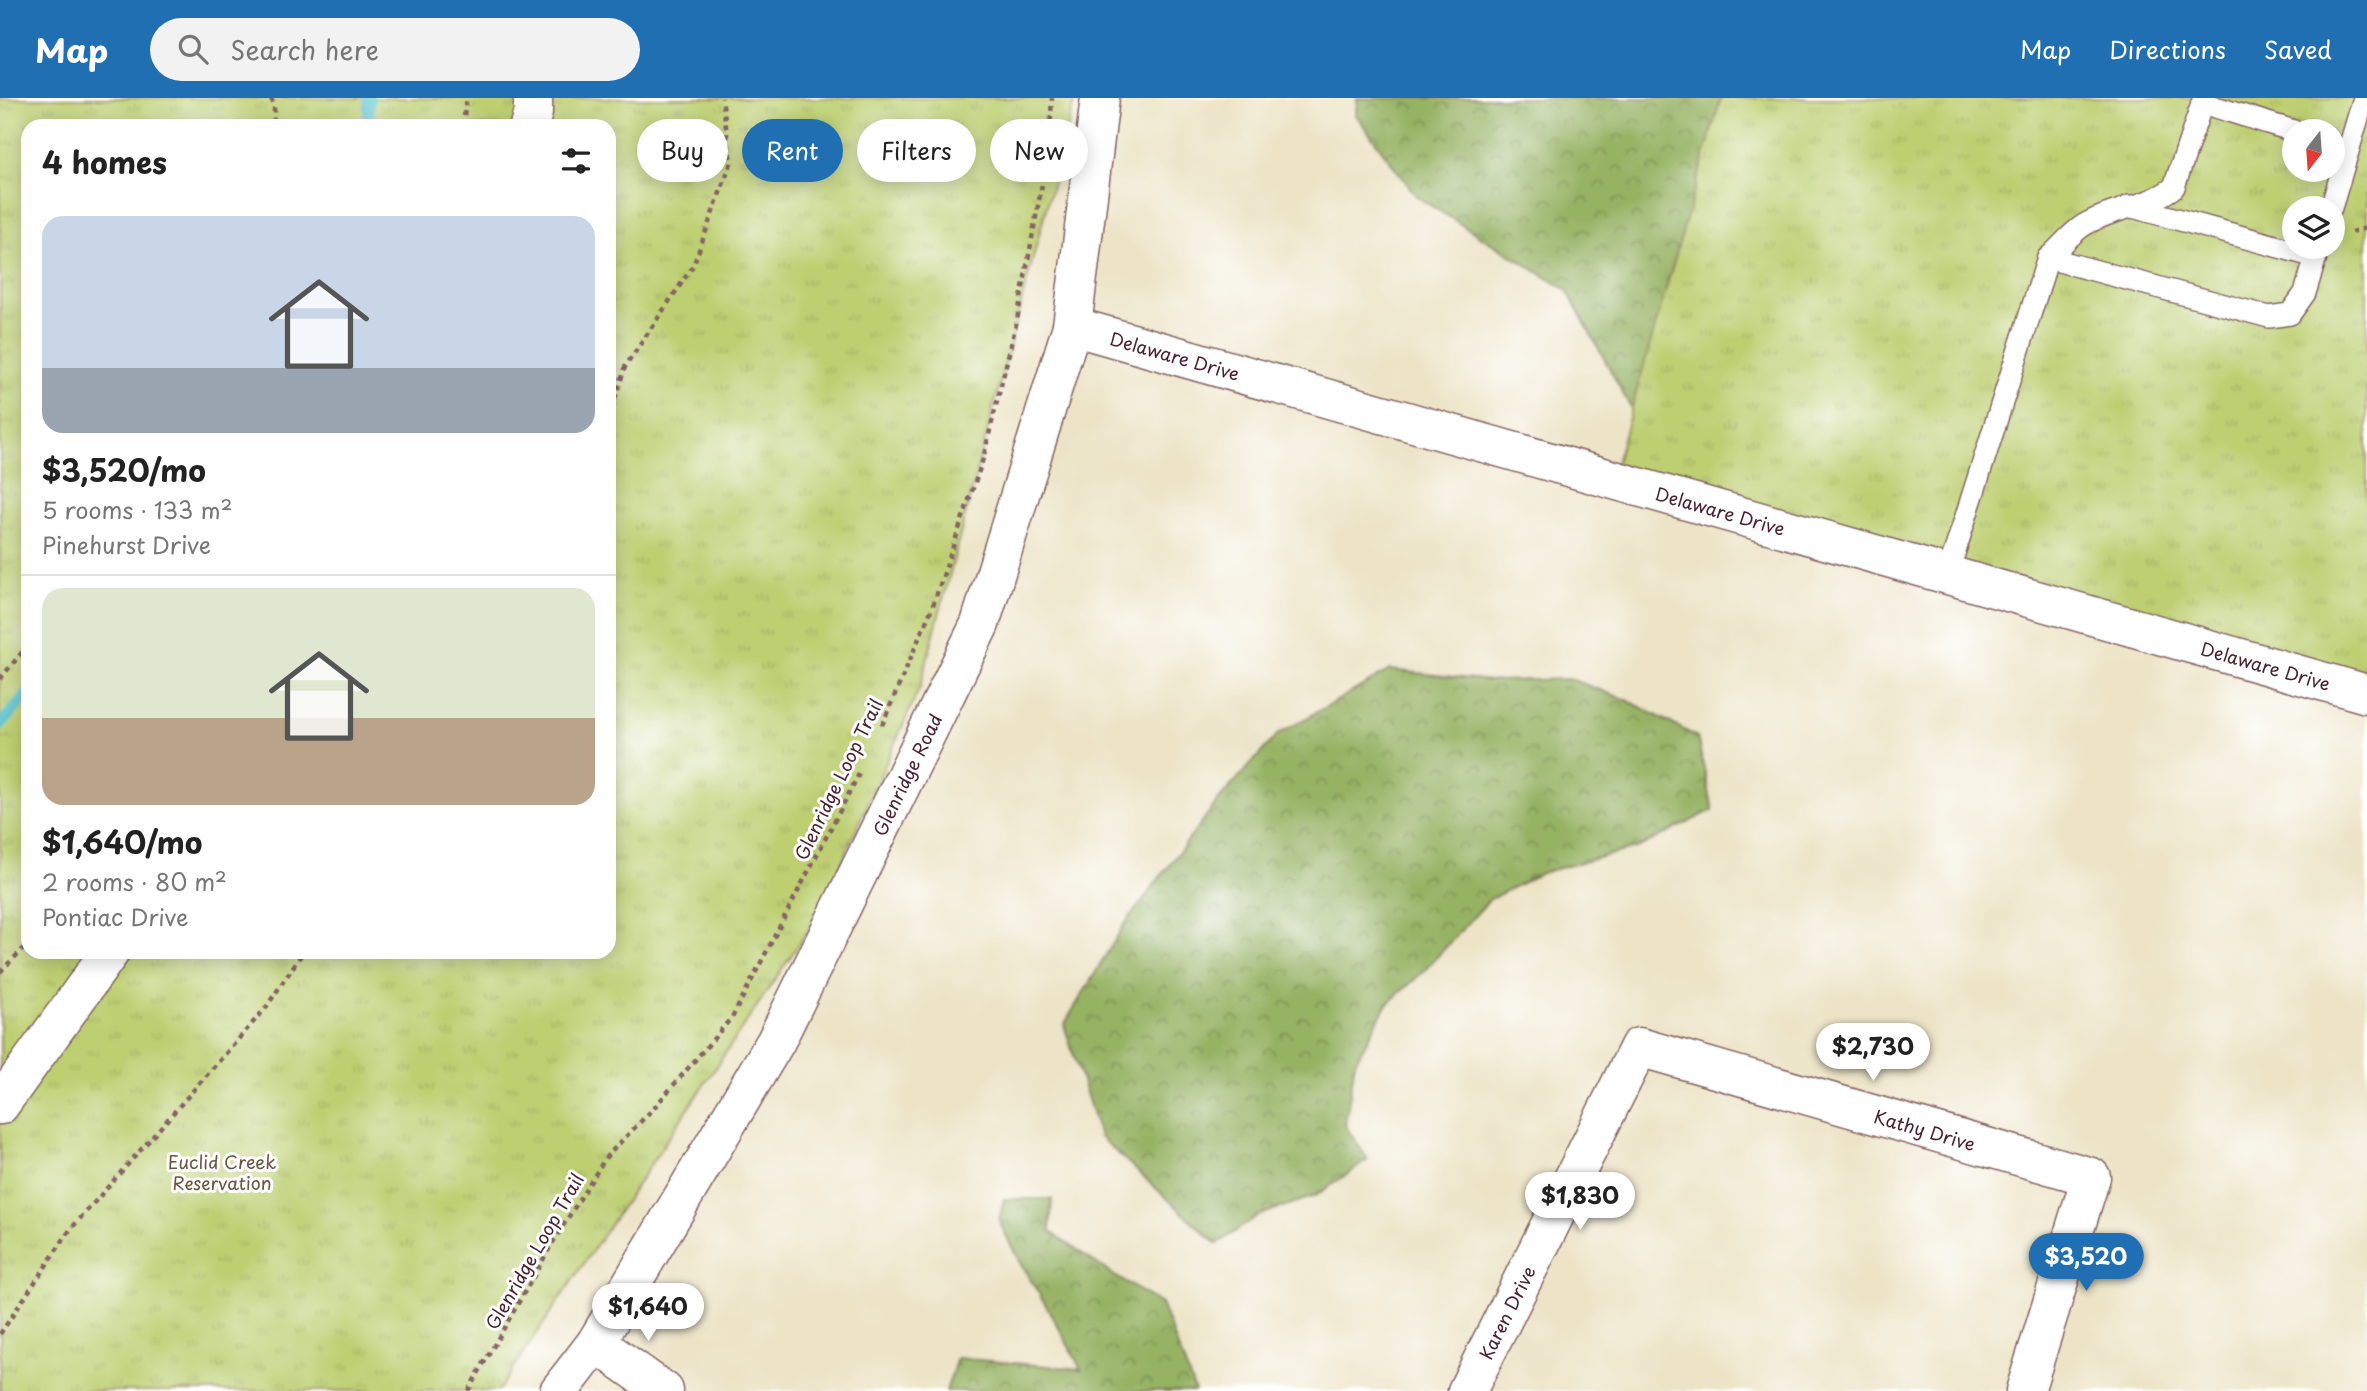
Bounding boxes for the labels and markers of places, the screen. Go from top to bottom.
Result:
pin: $2,730 [1816,1024,1930,1083]
pin: $1,830 [1523,1172,1637,1232]
pin: $3,520 [2029,1234,2143,1293]
pin: $1,640 [591,1284,705,1343]

